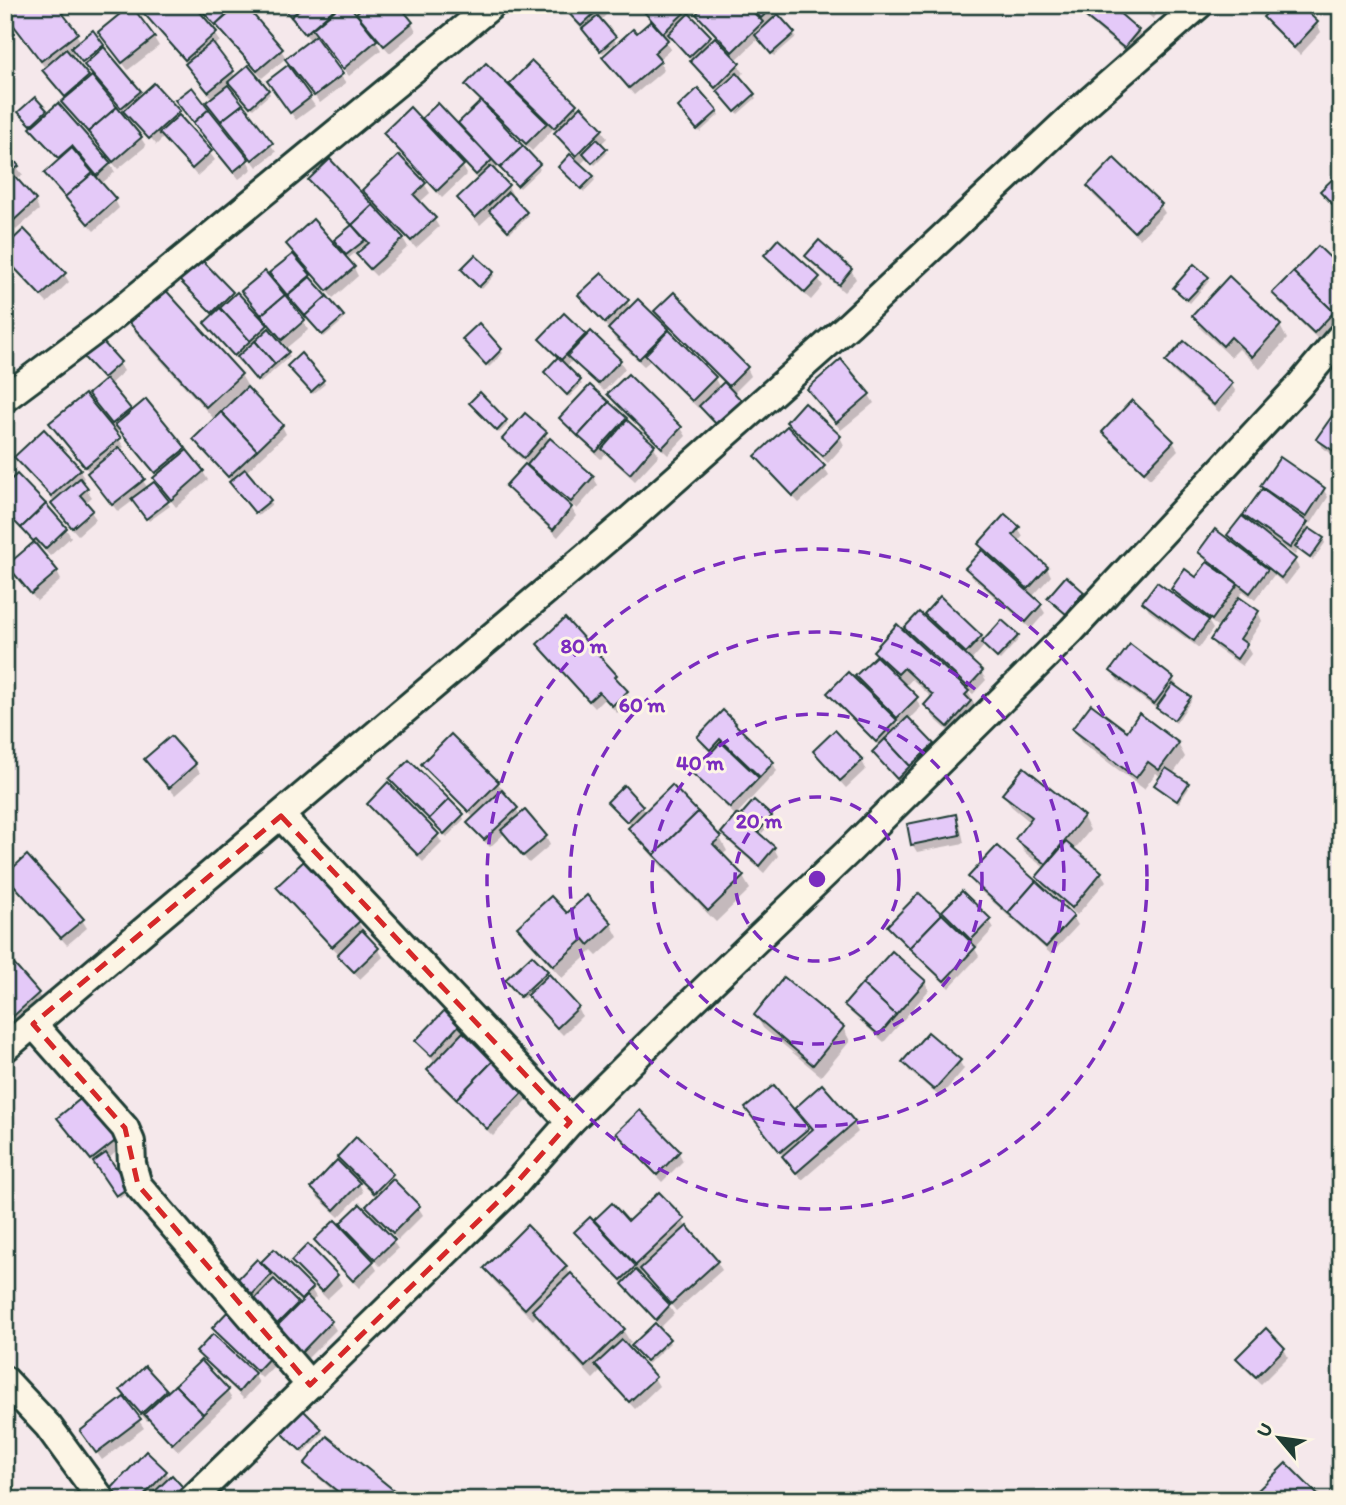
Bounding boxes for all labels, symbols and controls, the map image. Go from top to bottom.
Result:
text: 80 m [561,633,608,658]
text: 60 m [619,692,666,717]
text: 40 m [676,750,724,775]
text: 20 m [736,808,783,833]
centre of rings [805,867,829,891]
north arrow [1244,1404,1314,1474]
text: U [1251,1419,1278,1441]

